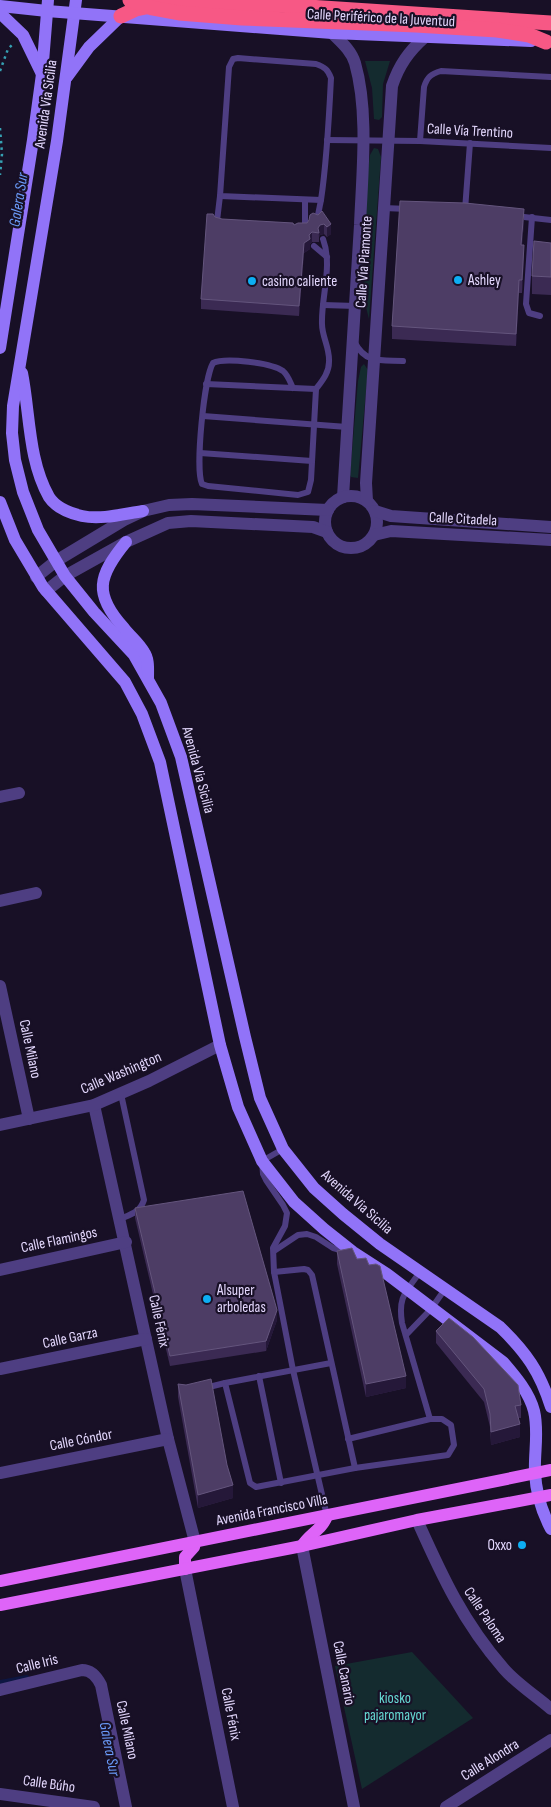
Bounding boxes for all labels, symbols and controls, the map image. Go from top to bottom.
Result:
street label: Calle Periférico de la Juventud [306,5,456,31]
street label: Avenida Via Sicilia [30,58,62,150]
street label: Calle Vía Trentino [427,119,513,143]
water label: Galera Sur [5,171,33,228]
street label: Calle Vía Piamonte [351,215,377,309]
place label: Ashley [467,271,501,290]
place label: casino caliente [262,272,337,291]
marker: Ashley [452,274,464,286]
marker: casino caliente [246,275,258,287]
street label: Calle Citadela [429,508,498,530]
street label: Avenida Via Sicilia [177,724,219,816]
street label: Calle Milano [15,1018,45,1080]
street label: Calle Washington [78,1047,164,1099]
street label: Avenida Via Sicilia [316,1165,397,1238]
street label: Calle Flamingos [19,1223,99,1257]
place label: Alsuper arboledas [216,1281,266,1317]
street label: Calle Fénix [144,1293,174,1349]
marker: Alsuper arboledas [201,1293,213,1305]
street label: Calle Garza [41,1323,99,1353]
street label: Calle Cóndor [48,1424,115,1455]
street label: Avenida Francisco Villa [214,1490,330,1530]
place label: Oxxo [487,1536,512,1555]
marker: Oxxo [516,1539,528,1551]
street label: Calle Paloma [459,1584,511,1647]
street label: Calle Canario [328,1639,360,1707]
street label: Calle Iris [14,1650,60,1678]
street label: Calle Fénix [217,1686,245,1742]
park label: kiosko pajaromayor [364,1689,427,1725]
street label: Calle Milano [112,1699,142,1761]
water label: Galera Sur [94,1720,124,1778]
street label: Calle Alondra [457,1735,523,1785]
street label: Calle Búho [22,1771,76,1797]

